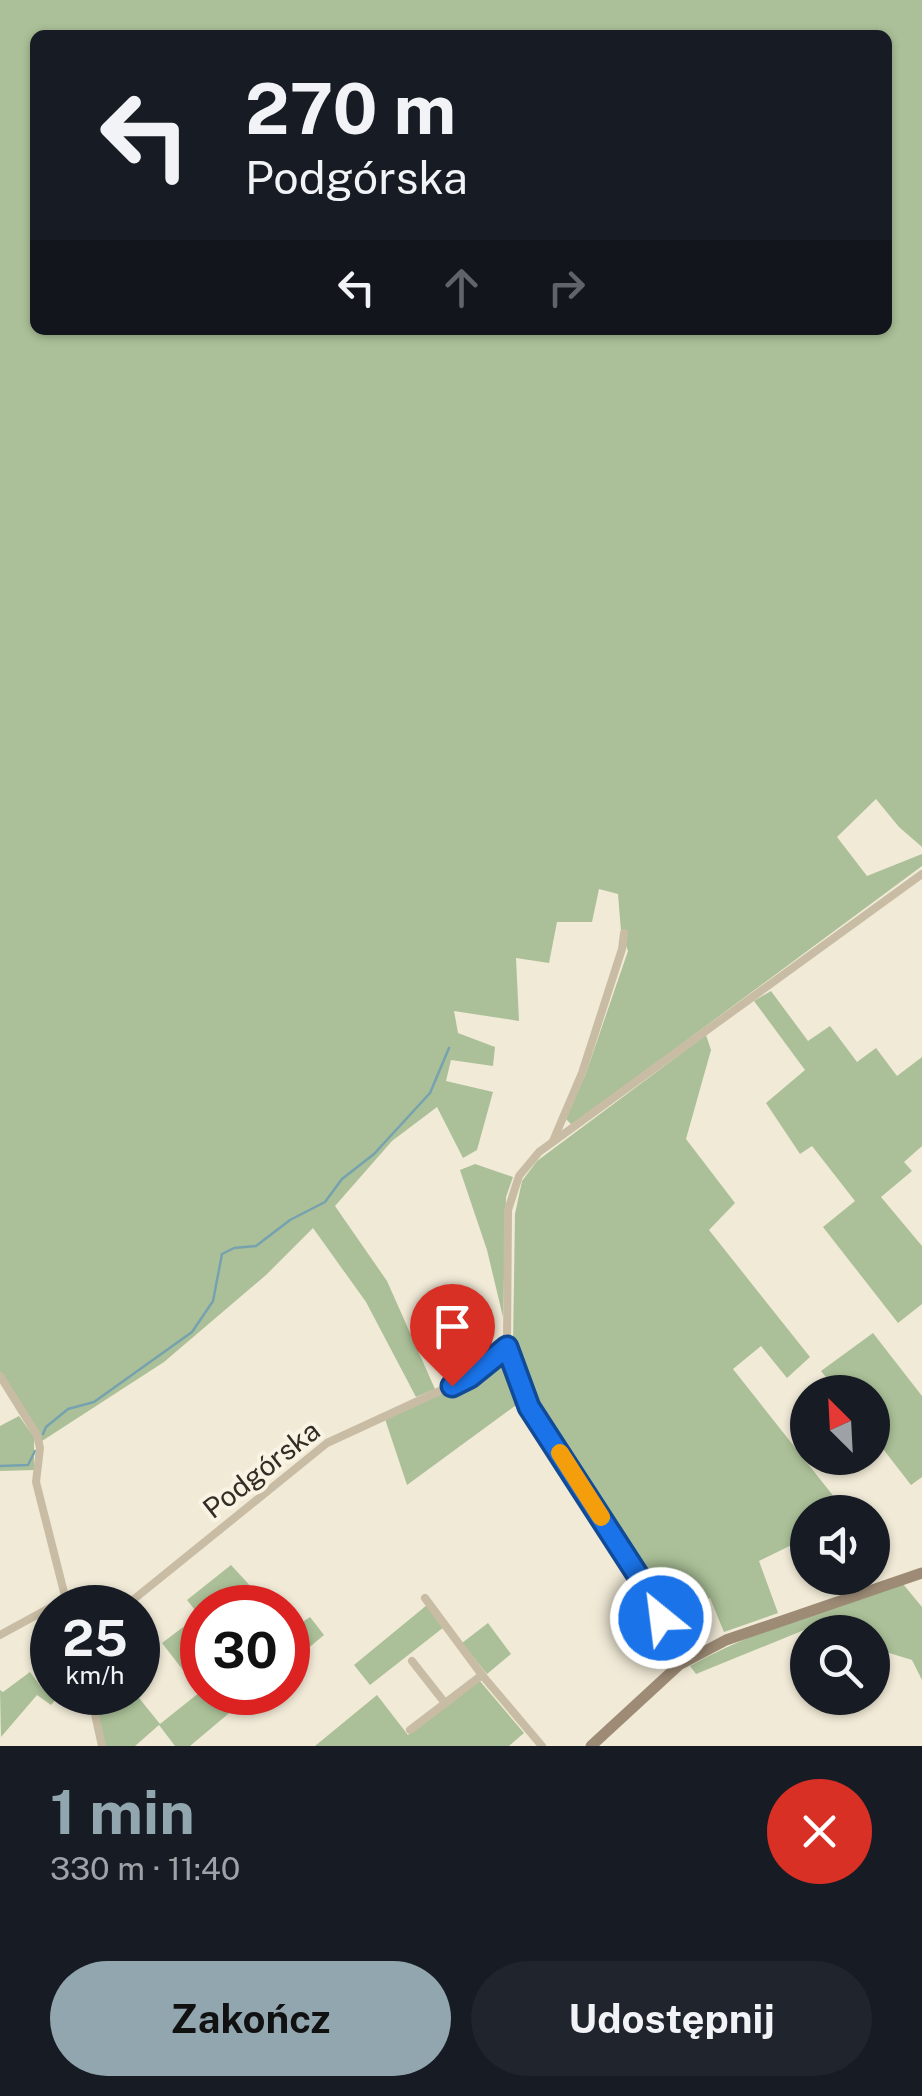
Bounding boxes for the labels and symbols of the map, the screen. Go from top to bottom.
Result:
pin [410,1284,495,1387]
north arrow [790,1375,890,1475]
street label: Podgórska [196,1413,326,1525]
position arrow [609,1566,713,1670]
speed limit sign: 30 [180,1585,310,1715]

